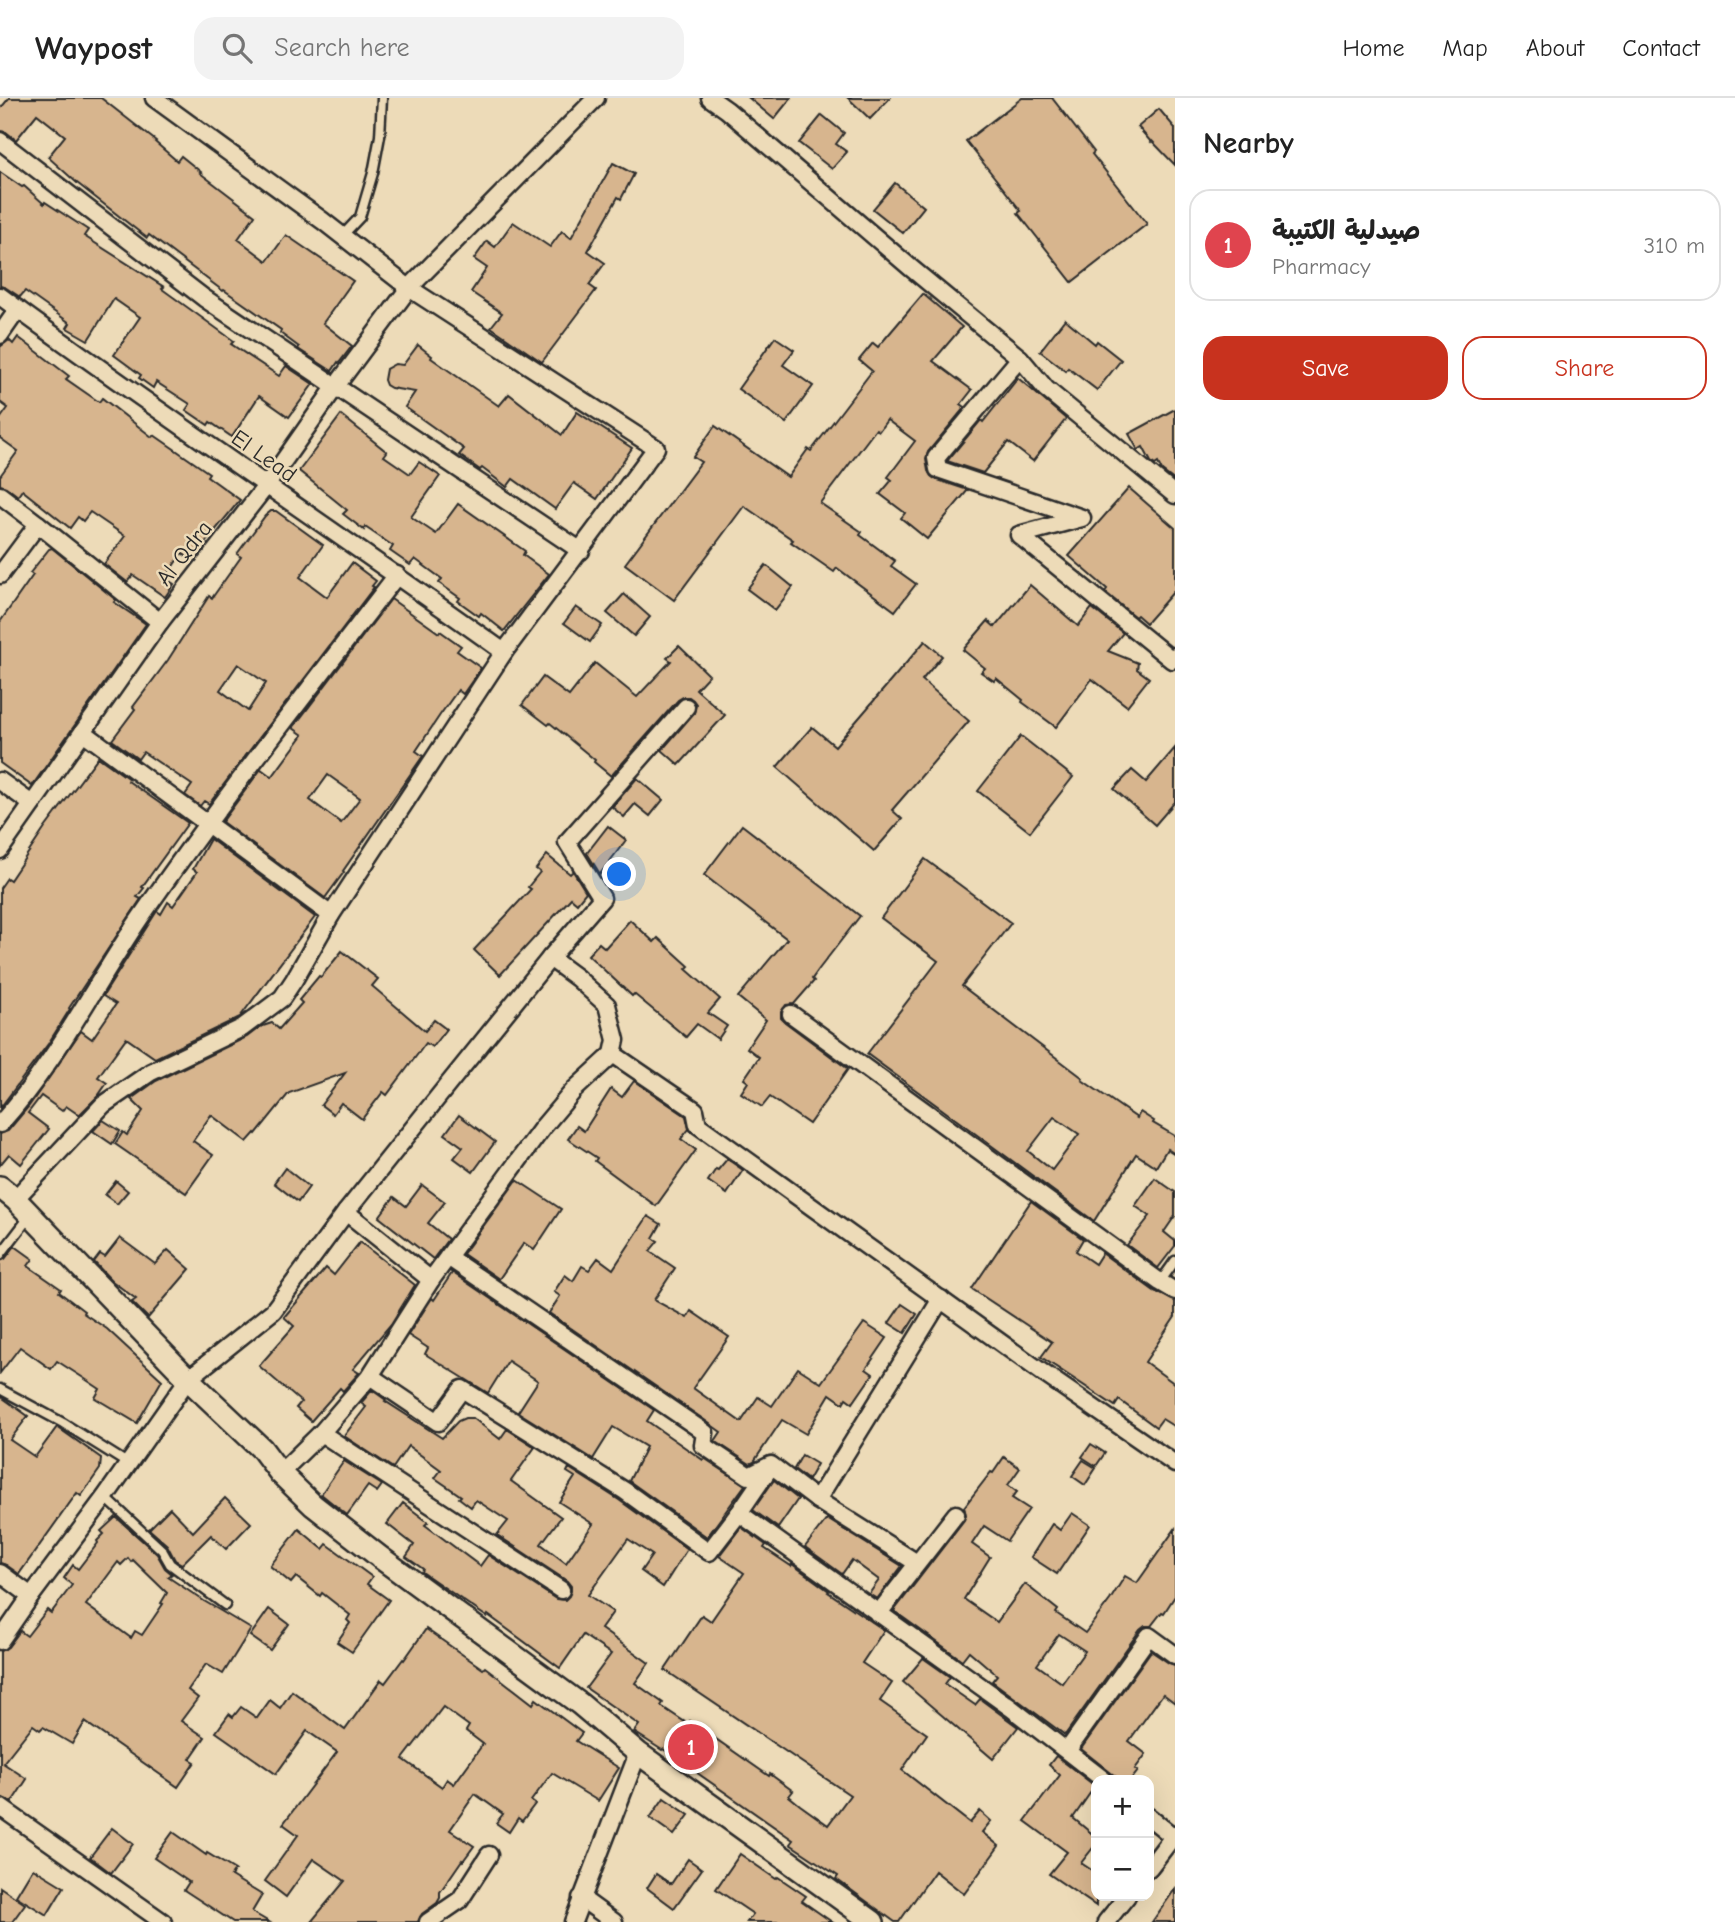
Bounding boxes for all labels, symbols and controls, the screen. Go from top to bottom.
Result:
search box [194,17,684,80]
text: Waypost [35,29,152,67]
icon: search [218,29,256,67]
text: Search here [274,33,410,63]
text: Home [1343,34,1404,62]
text: Map [1442,34,1488,62]
text: About [1526,34,1584,62]
text: Contact [1622,34,1700,62]
text: Nearby [1203,126,1294,161]
text: صيدلية الكتيبة [1272,216,1420,246]
text: 1 [1223,232,1233,259]
text: 310 m [1644,232,1705,259]
text: Pharmacy [1272,253,1370,280]
button: Save [1203,336,1448,400]
button: Share [1462,336,1707,400]
street label: El Lead [226,424,302,488]
street label: Al Qdra [150,515,218,591]
your location [602,857,636,891]
pin: 1 [668,1721,714,1773]
map controls [1091,1775,1154,1901]
button: + [1091,1775,1154,1838]
button: − [1091,1838,1154,1901]

